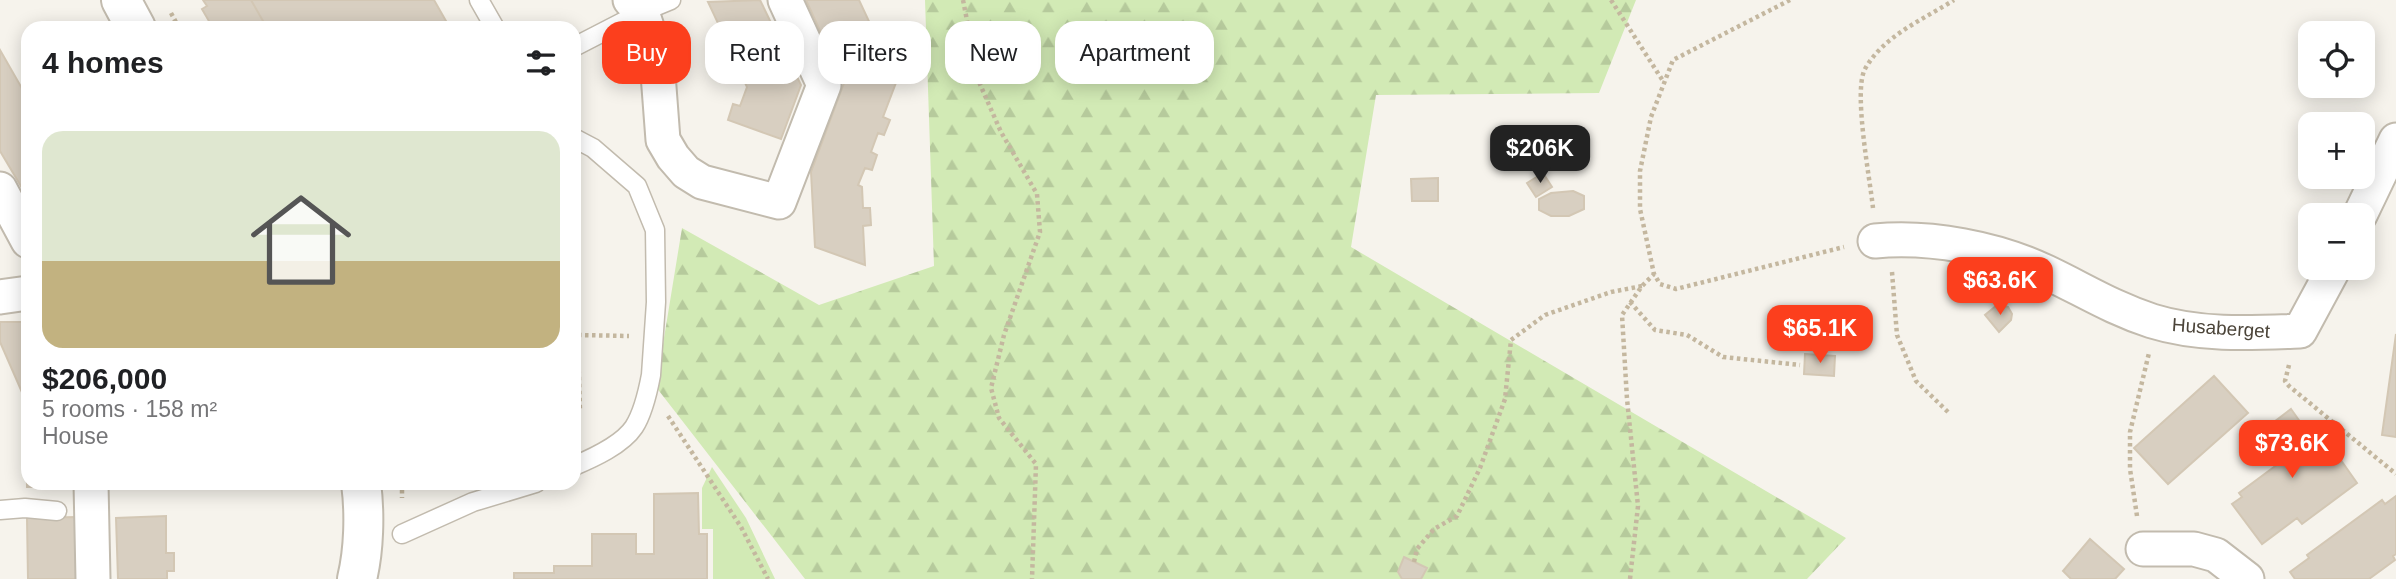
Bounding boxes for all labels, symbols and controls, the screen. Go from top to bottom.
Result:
chip: Buy [602,21,691,84]
chip: Rent [705,21,804,84]
chip: Filters [818,21,931,84]
chip: New [945,21,1041,84]
chip: Apartment [1055,21,1214,84]
map controls [2298,21,2375,280]
button: locate [2298,21,2375,98]
icon: filters [522,44,560,82]
text: 4 homes [42,46,164,79]
button: + [2298,112,2375,189]
pin: $206K [1491,125,1589,185]
text: $206K [1506,135,1574,161]
icon: home [238,177,364,303]
button: − [2298,203,2375,280]
pin: $63.6K [1943,258,2057,317]
text: $63.6K [1963,267,2037,293]
pin: $65.1K [1763,306,1877,365]
street label: Husaberget [2171,314,2271,342]
text: $65.1K [1783,315,1857,341]
text: $206,000 [42,362,167,395]
text: 5 rooms · 158 m² [42,396,217,422]
pin: $73.6K [2235,420,2349,480]
text: House [42,423,108,449]
text: $73.6K [2255,430,2329,456]

